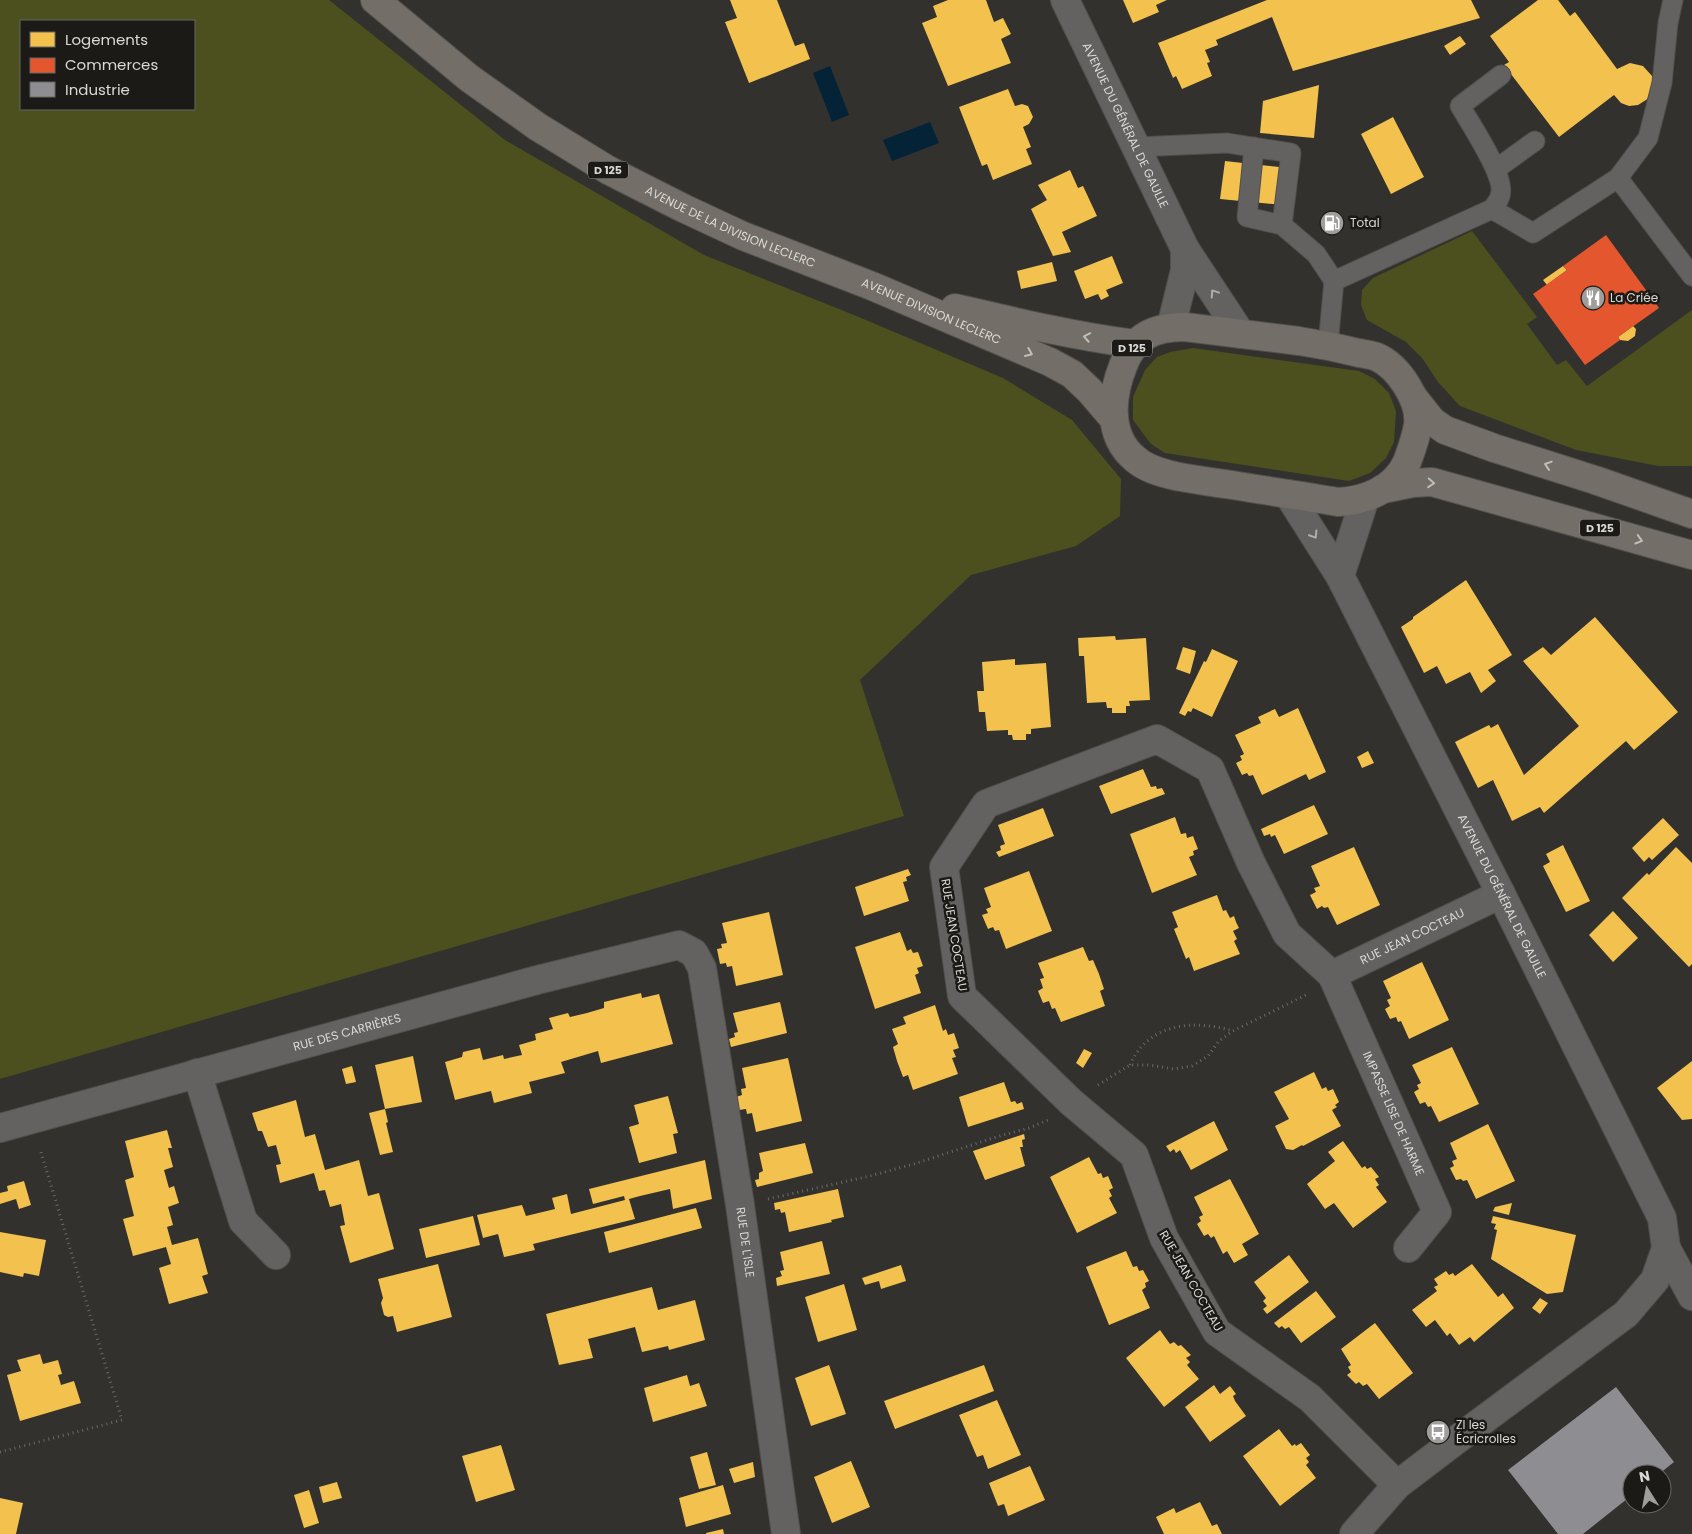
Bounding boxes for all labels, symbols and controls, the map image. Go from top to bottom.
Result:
legend [20,20,195,110]
text: Logements [65,29,148,50]
street label: AVENUE DU GÉNÉRAL DE GAULLE [1079,39,1173,211]
text: Commerces [65,54,158,75]
text: Industrie [65,79,130,100]
road number: D 125 [588,162,628,178]
street label: AVENUE DE LA DIVISION LECLERC [642,181,818,271]
fuel station icon: Total [1319,210,1345,236]
place label: Total [1350,214,1380,231]
street label: AVENUE DIVISION LECLERC [859,274,1004,348]
restaurant icon: La Criée [1580,285,1606,311]
place label: La Criée [1610,289,1658,306]
one-way arrow [1211,290,1220,299]
one-way arrow [1082,332,1091,343]
road number: D 125 [1112,339,1152,356]
one-way arrow [1024,347,1033,357]
one-way arrow [1545,461,1553,471]
one-way arrow [1427,477,1435,488]
road number: D 125 [1580,520,1620,536]
one-way arrow [1308,530,1317,539]
one-way arrow [1634,534,1643,544]
street label: AVENUE DU GÉNÉRAL DE GAULLE [1454,811,1551,981]
street label: RUE JEAN COCTEAU [937,877,972,992]
street label: RUE JEAN COCTEAU [1357,904,1467,968]
street label: RUE DES CARRIÈRES [291,1009,403,1055]
street label: IMPASSE LISE DE HARME [1359,1048,1429,1178]
street label: RUE DE L'ISLE [732,1206,759,1279]
street label: RUE JEAN COCTEAU [1156,1227,1227,1334]
place label: ZI les Écricrolles [1456,1416,1516,1447]
bus stop icon: ZI les Écricrolles [1425,1419,1451,1445]
north arrow [1622,1464,1672,1514]
text: N [1637,1465,1652,1487]

